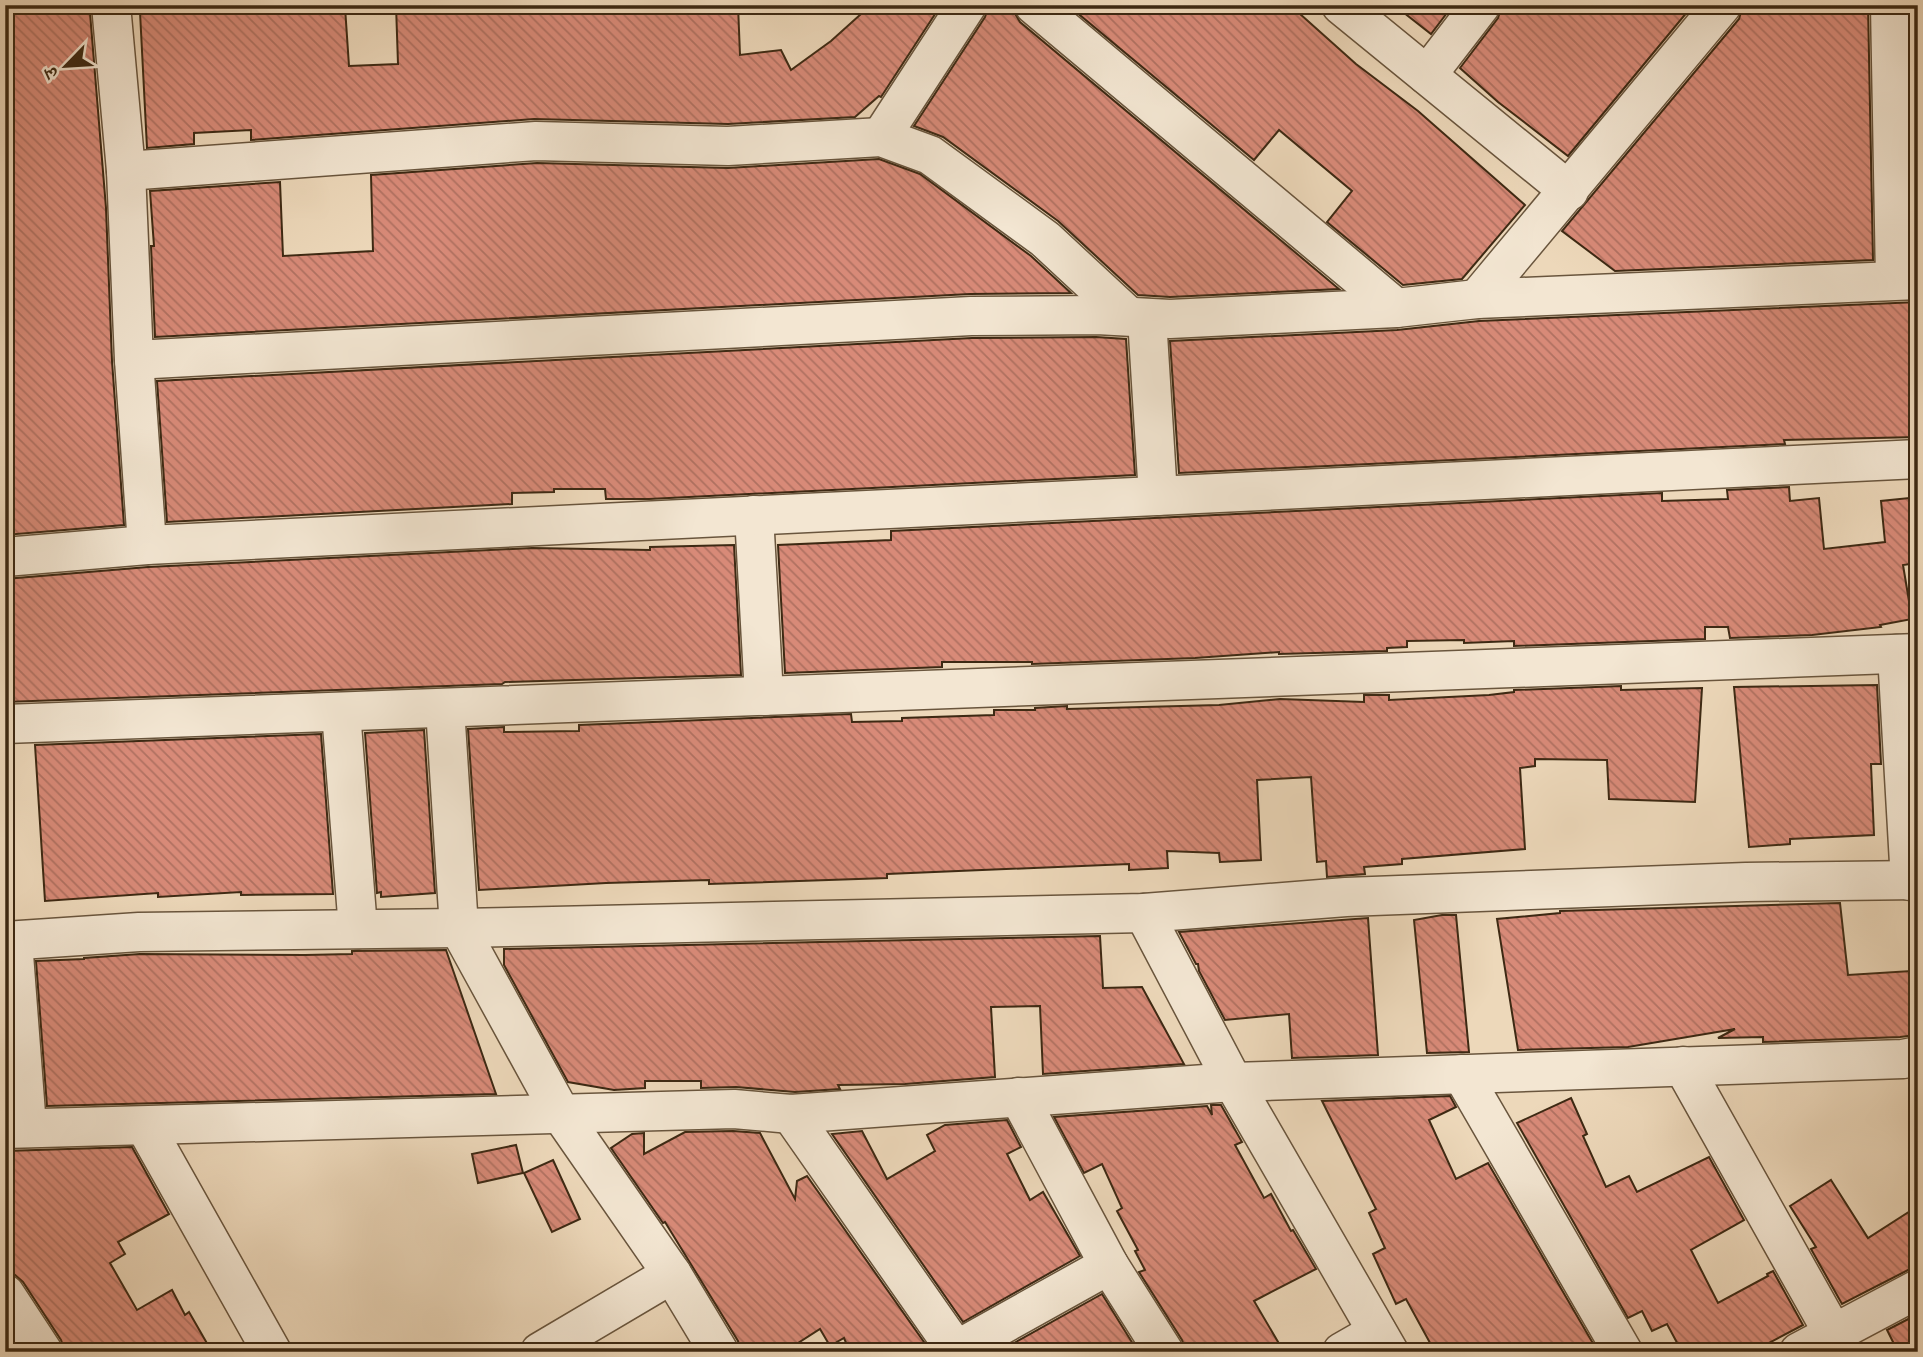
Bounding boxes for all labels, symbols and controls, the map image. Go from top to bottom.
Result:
north arrow [32,32,102,102]
text: उ [35,62,66,85]

